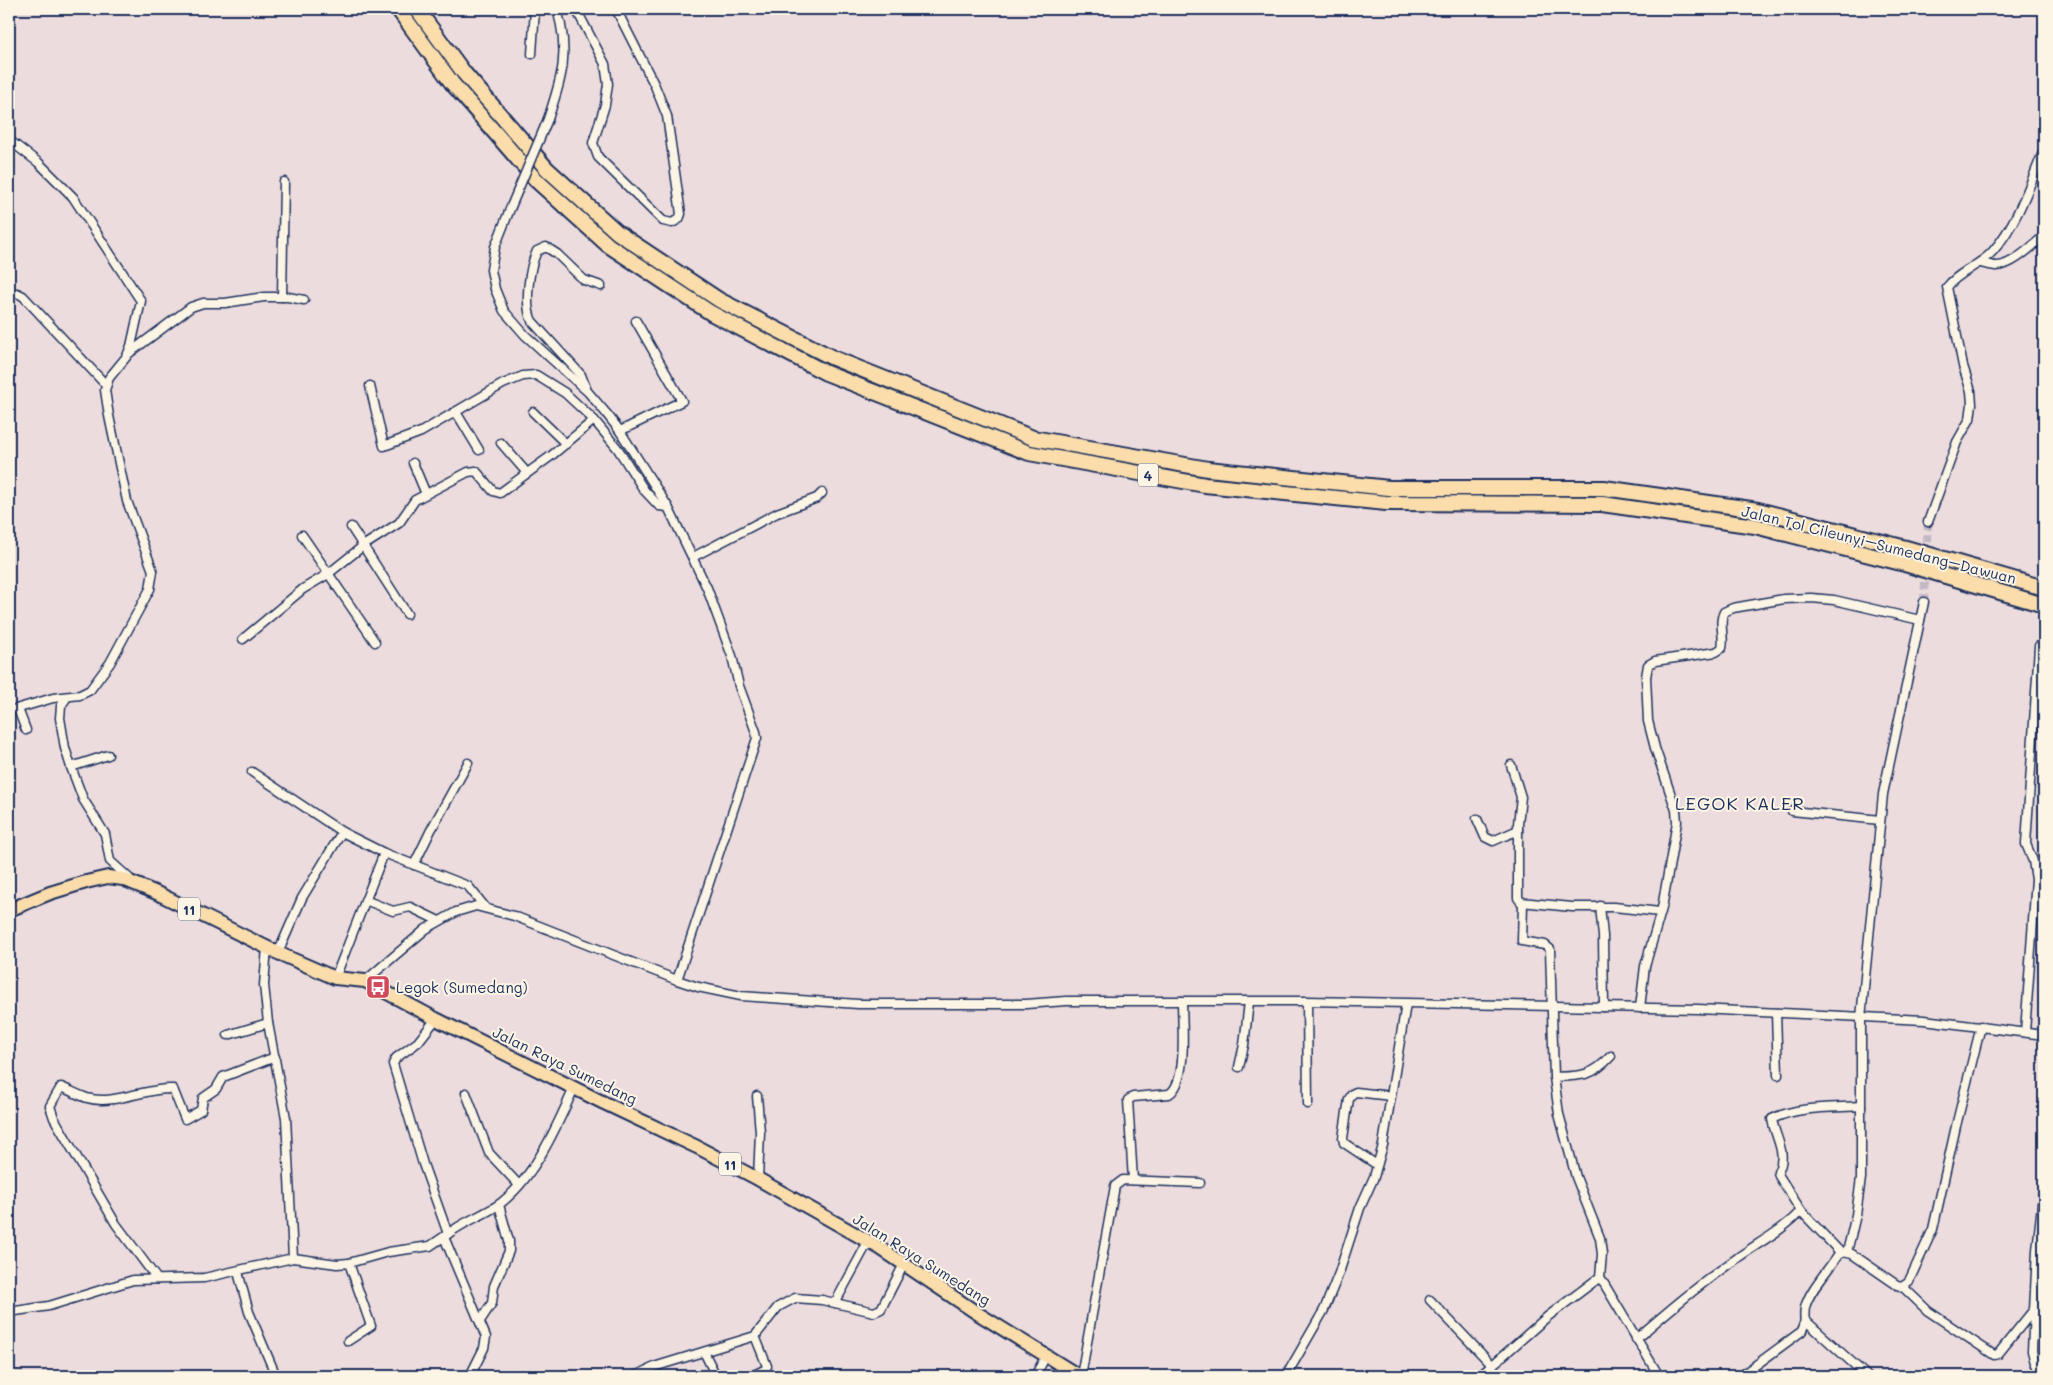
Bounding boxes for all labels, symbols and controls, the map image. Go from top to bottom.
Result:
road number: 4 [1138,464,1158,486]
street label: Jalan Tol Cileunyi–Sumedang–Dawuan [1740,500,2018,588]
district label: LEGOK KALER [1675,791,1805,815]
road number: 11 [178,898,200,921]
bus stop icon: Legok (Sumedang) [365,974,391,1000]
place label: Legok (Sumedang) [396,977,528,997]
street label: Jalan Raya Sumedang [489,1021,641,1109]
road number: 11 [719,1152,741,1176]
street label: Jalan Raya Sumedang [849,1209,995,1310]

